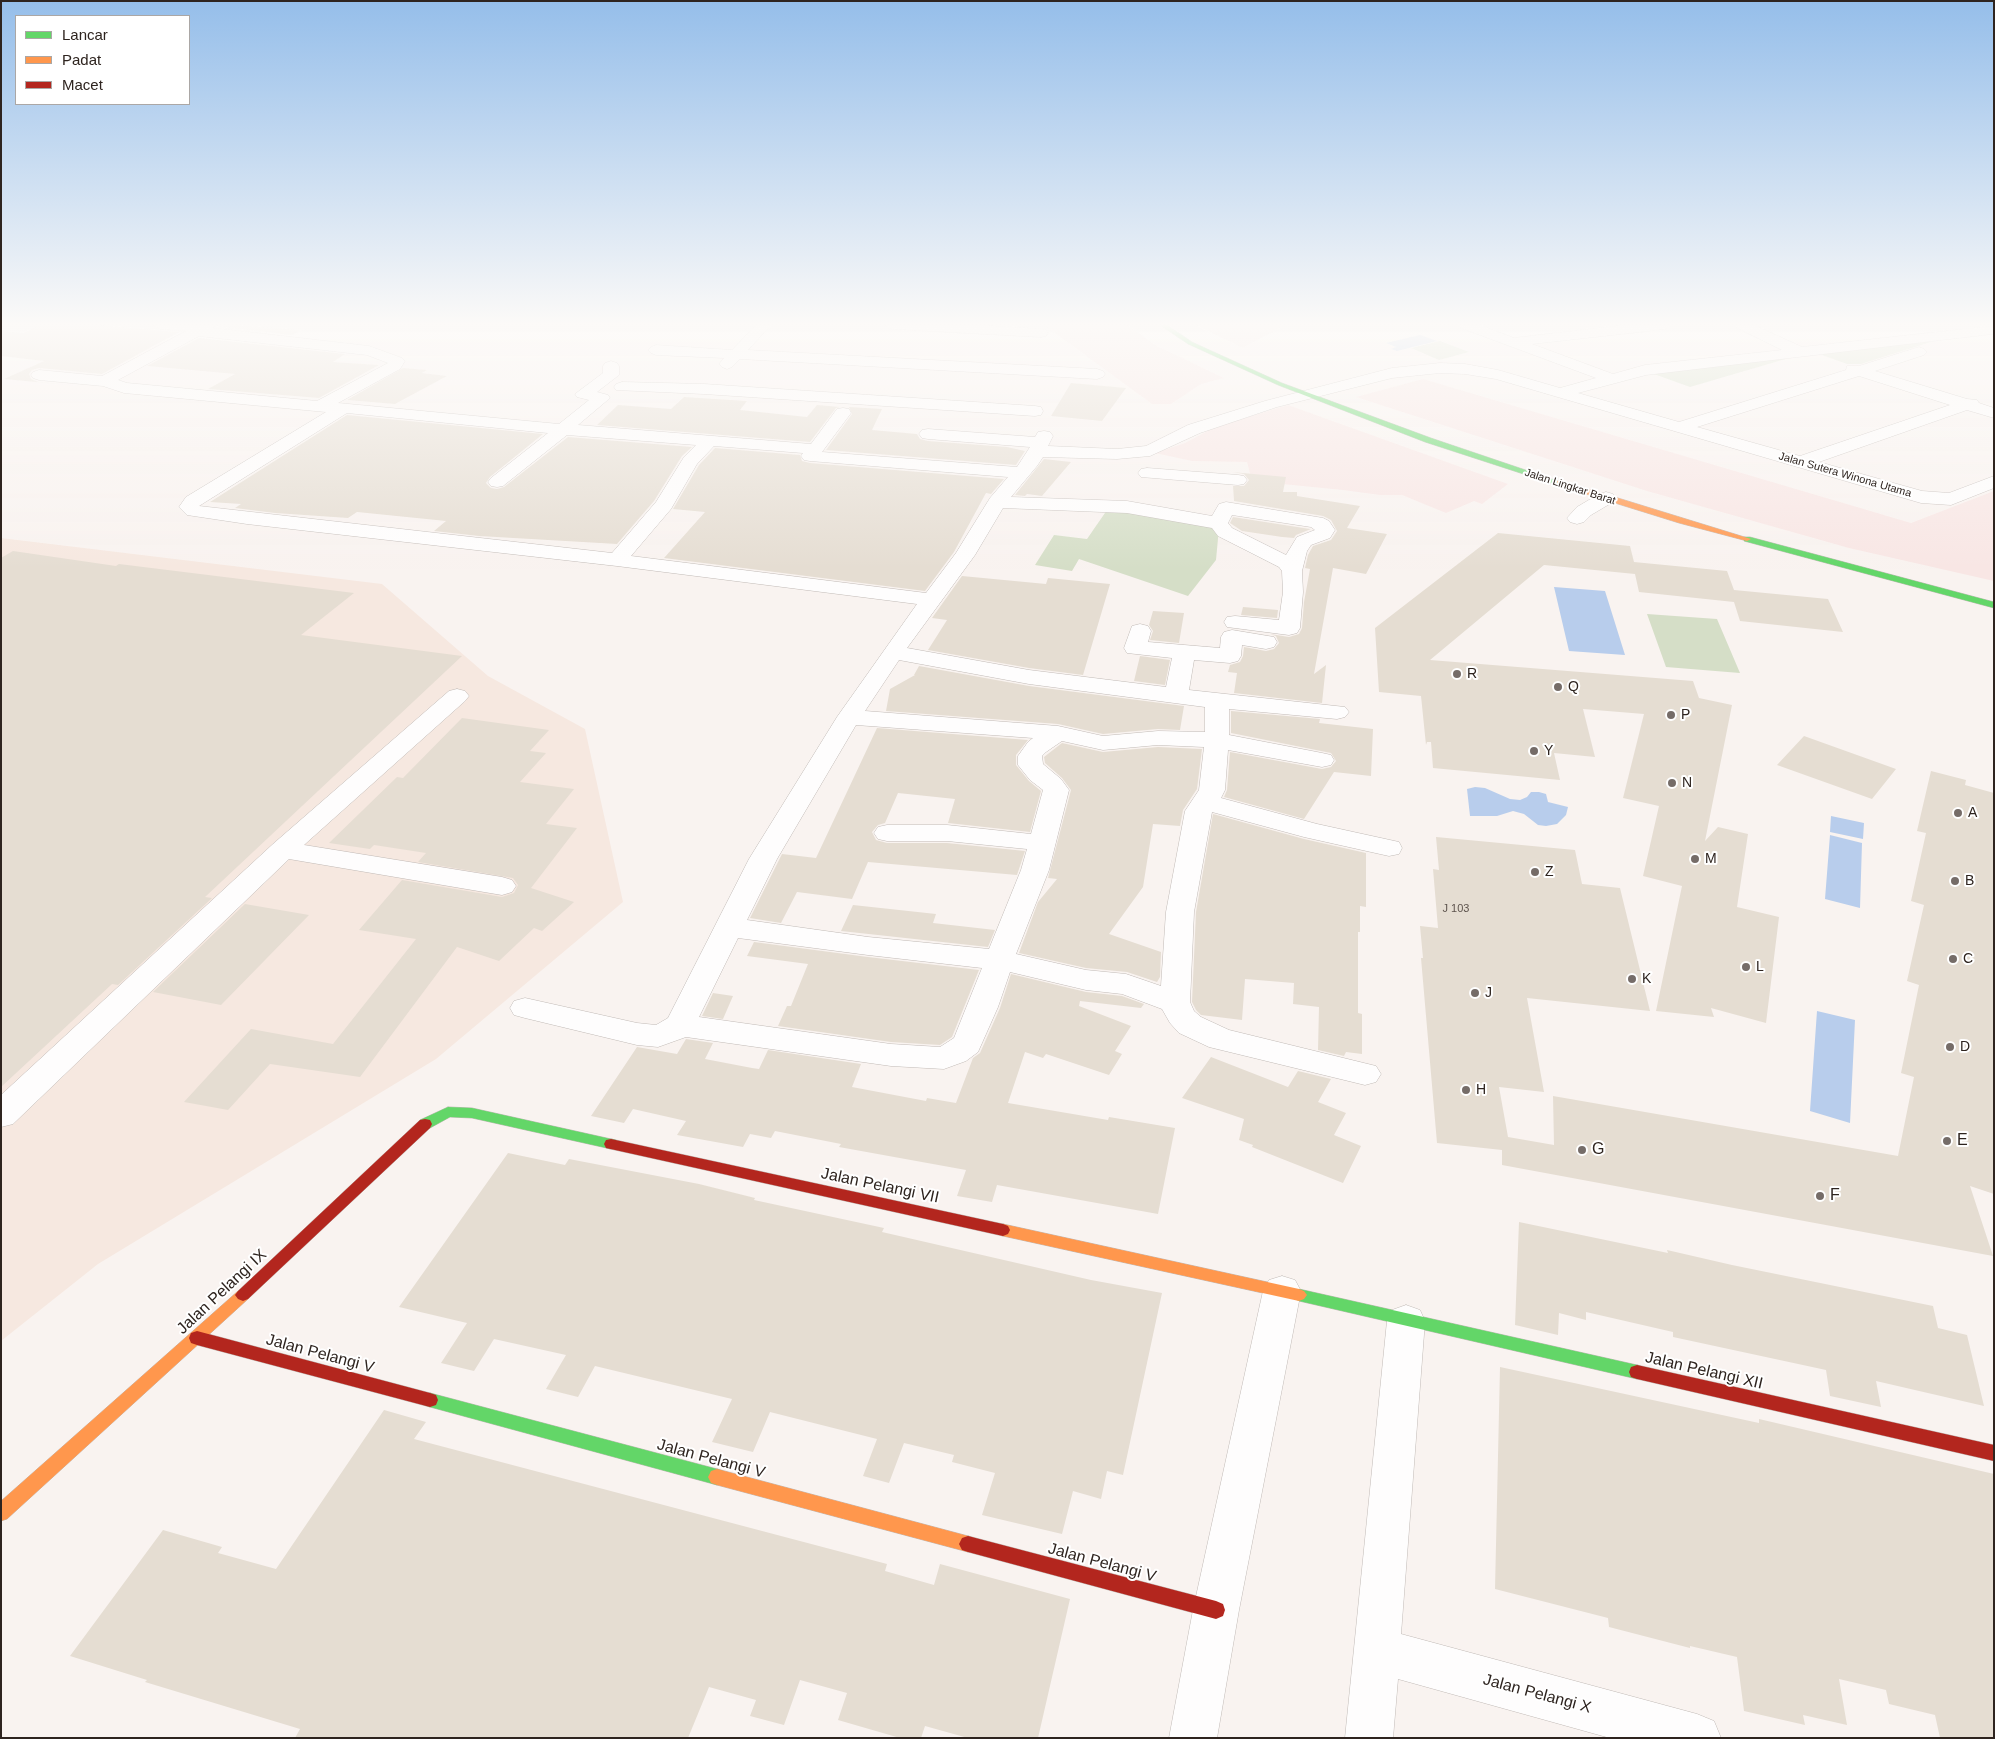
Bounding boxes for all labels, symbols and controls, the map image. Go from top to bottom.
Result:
legend [15,15,190,105]
text: Lancar [62,26,108,43]
text: Padat [62,51,101,68]
text: Macet [62,76,103,93]
street label: Jalan Sutera Winona Utama [1777,450,1913,500]
street label: Jalan Lingkar Barat [1523,466,1617,508]
place label: R [1467,666,1477,682]
marker: R [1451,668,1463,680]
place label: Q [1568,679,1579,695]
marker: Q [1552,681,1564,693]
place label: P [1681,707,1690,723]
marker: P [1665,709,1677,721]
place label: Y [1544,743,1553,759]
marker: Y [1528,745,1540,757]
place label: N [1682,775,1692,791]
marker: N [1666,777,1678,789]
place label: A [1968,805,1977,821]
marker: A [1952,807,1964,819]
place label: M [1705,851,1717,867]
marker: M [1689,853,1701,865]
place label: Z [1545,864,1554,880]
marker: Z [1529,866,1541,878]
place label: B [1965,873,1974,889]
marker: B [1949,875,1961,887]
house number: J 103 [1443,902,1469,916]
place label: C [1963,951,1973,967]
marker: C [1947,953,1959,965]
place label: L [1756,959,1764,975]
marker: L [1740,961,1752,973]
place label: K [1642,971,1651,987]
marker: K [1626,973,1638,985]
place label: J [1485,985,1492,1001]
marker: J [1469,987,1481,999]
place label: D [1960,1039,1970,1055]
marker: D [1944,1041,1956,1053]
place label: H [1476,1082,1486,1098]
marker: H [1460,1084,1472,1096]
place label: E [1957,1131,1968,1151]
marker: E [1941,1135,1953,1147]
place label: G [1592,1140,1604,1160]
marker: G [1576,1144,1588,1156]
street label: Jalan Pelangi VII [819,1164,941,1208]
place label: F [1830,1186,1840,1206]
marker: F [1814,1190,1826,1202]
street label: Jalan Pelangi IX [173,1246,271,1338]
street label: Jalan Pelangi V [264,1330,376,1378]
street label: Jalan Pelangi XII [1643,1348,1765,1394]
street label: Jalan Pelangi V [655,1435,767,1483]
street label: Jalan Pelangi V [1046,1539,1158,1587]
street label: Jalan Pelangi X [1481,1670,1593,1718]

